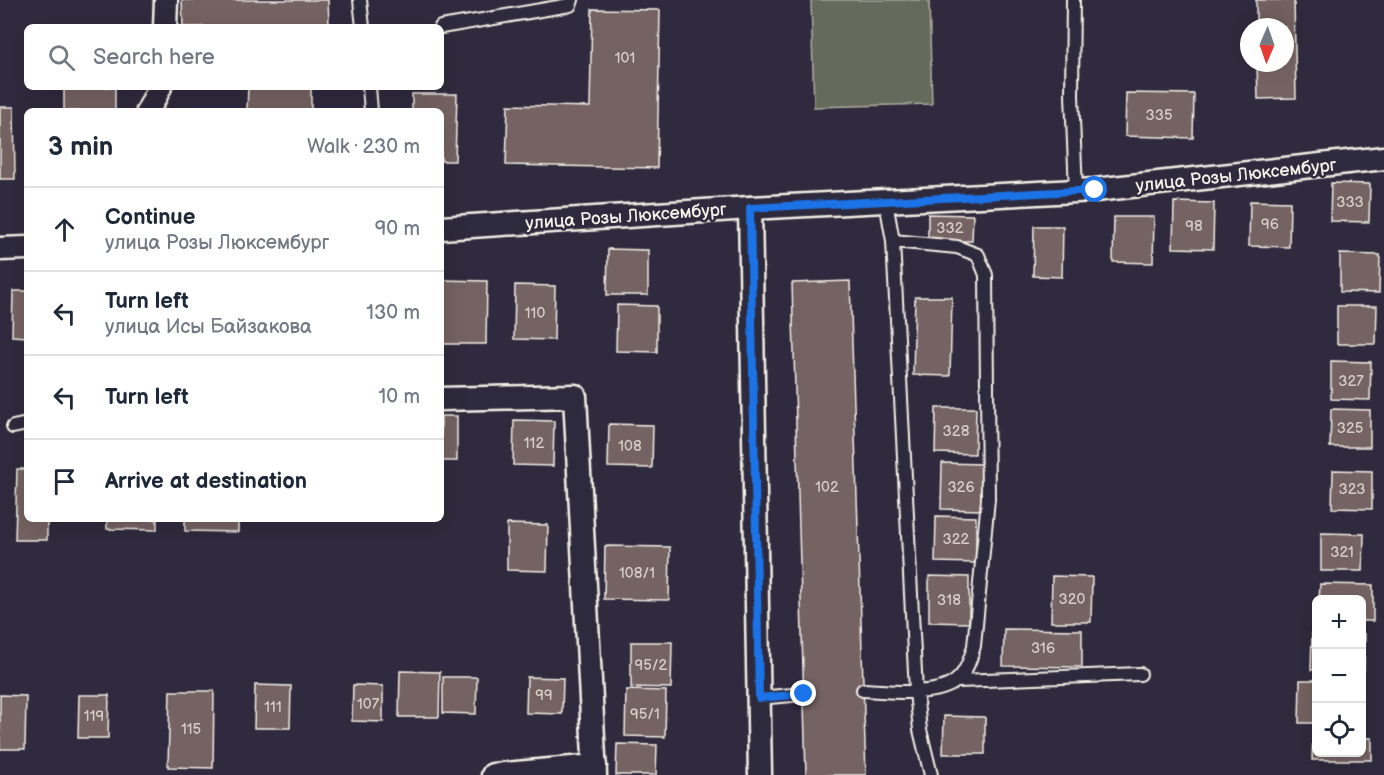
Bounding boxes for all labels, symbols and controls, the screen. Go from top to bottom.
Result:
north arrow [1240,18,1294,72]
search box [24,24,444,90]
icon: search [45,41,78,74]
text: Search here [93,44,215,71]
house number: 101 [615,49,635,68]
house number: 335 [1145,106,1173,125]
text: 3 min [48,132,113,163]
text: Walk · 230 m [307,135,420,159]
street label: улица Розы Люксембург [1135,155,1338,196]
route start [1081,176,1107,202]
house number: 333 [1336,193,1364,212]
street label: улица Розы Люксембург [525,199,727,234]
text: Continue [105,204,195,231]
icon: ahead [48,213,81,246]
house number: 96 [1261,215,1279,234]
text: 90 m [375,217,420,241]
house number: 98 [1185,217,1203,236]
house number: 332 [936,219,964,238]
text: улица Розы Люксембург [105,231,329,255]
text: Turn left [105,288,189,315]
icon: left [48,297,81,330]
text: 130 m [366,301,420,325]
house number: 110 [525,304,545,323]
text: улица Исы Байзакова [105,315,312,339]
house number: 327 [1338,372,1364,391]
icon: left [48,381,81,414]
text: Turn left [105,384,189,411]
text: 10 m [379,385,420,409]
house number: 325 [1337,419,1363,438]
house number: 328 [943,422,970,441]
house number: 112 [524,434,544,453]
house number: 108 [618,437,642,456]
icon: arrive [48,465,81,498]
text: Arrive at destination [105,468,307,495]
house number: 102 [815,478,839,497]
house number: 326 [947,478,975,497]
house number: 323 [1338,480,1366,499]
house number: 322 [943,530,970,549]
house number: 321 [1330,543,1354,562]
house number: 108/1 [619,564,655,583]
house number: 320 [1059,590,1086,609]
house number: 318 [937,591,961,610]
map controls [1312,595,1366,757]
button: + [1312,595,1366,649]
house number: 316 [1031,639,1055,658]
button: − [1312,649,1366,703]
house number: 95/2 [635,656,668,675]
route end [790,680,816,706]
house number: 99 [535,686,553,705]
house number: 107 [357,695,380,714]
house number: 111 [264,698,282,717]
button: locate [1312,703,1366,757]
house number: 95/1 [630,705,660,724]
house number: 119 [84,707,104,726]
house number: 115 [181,720,201,739]

